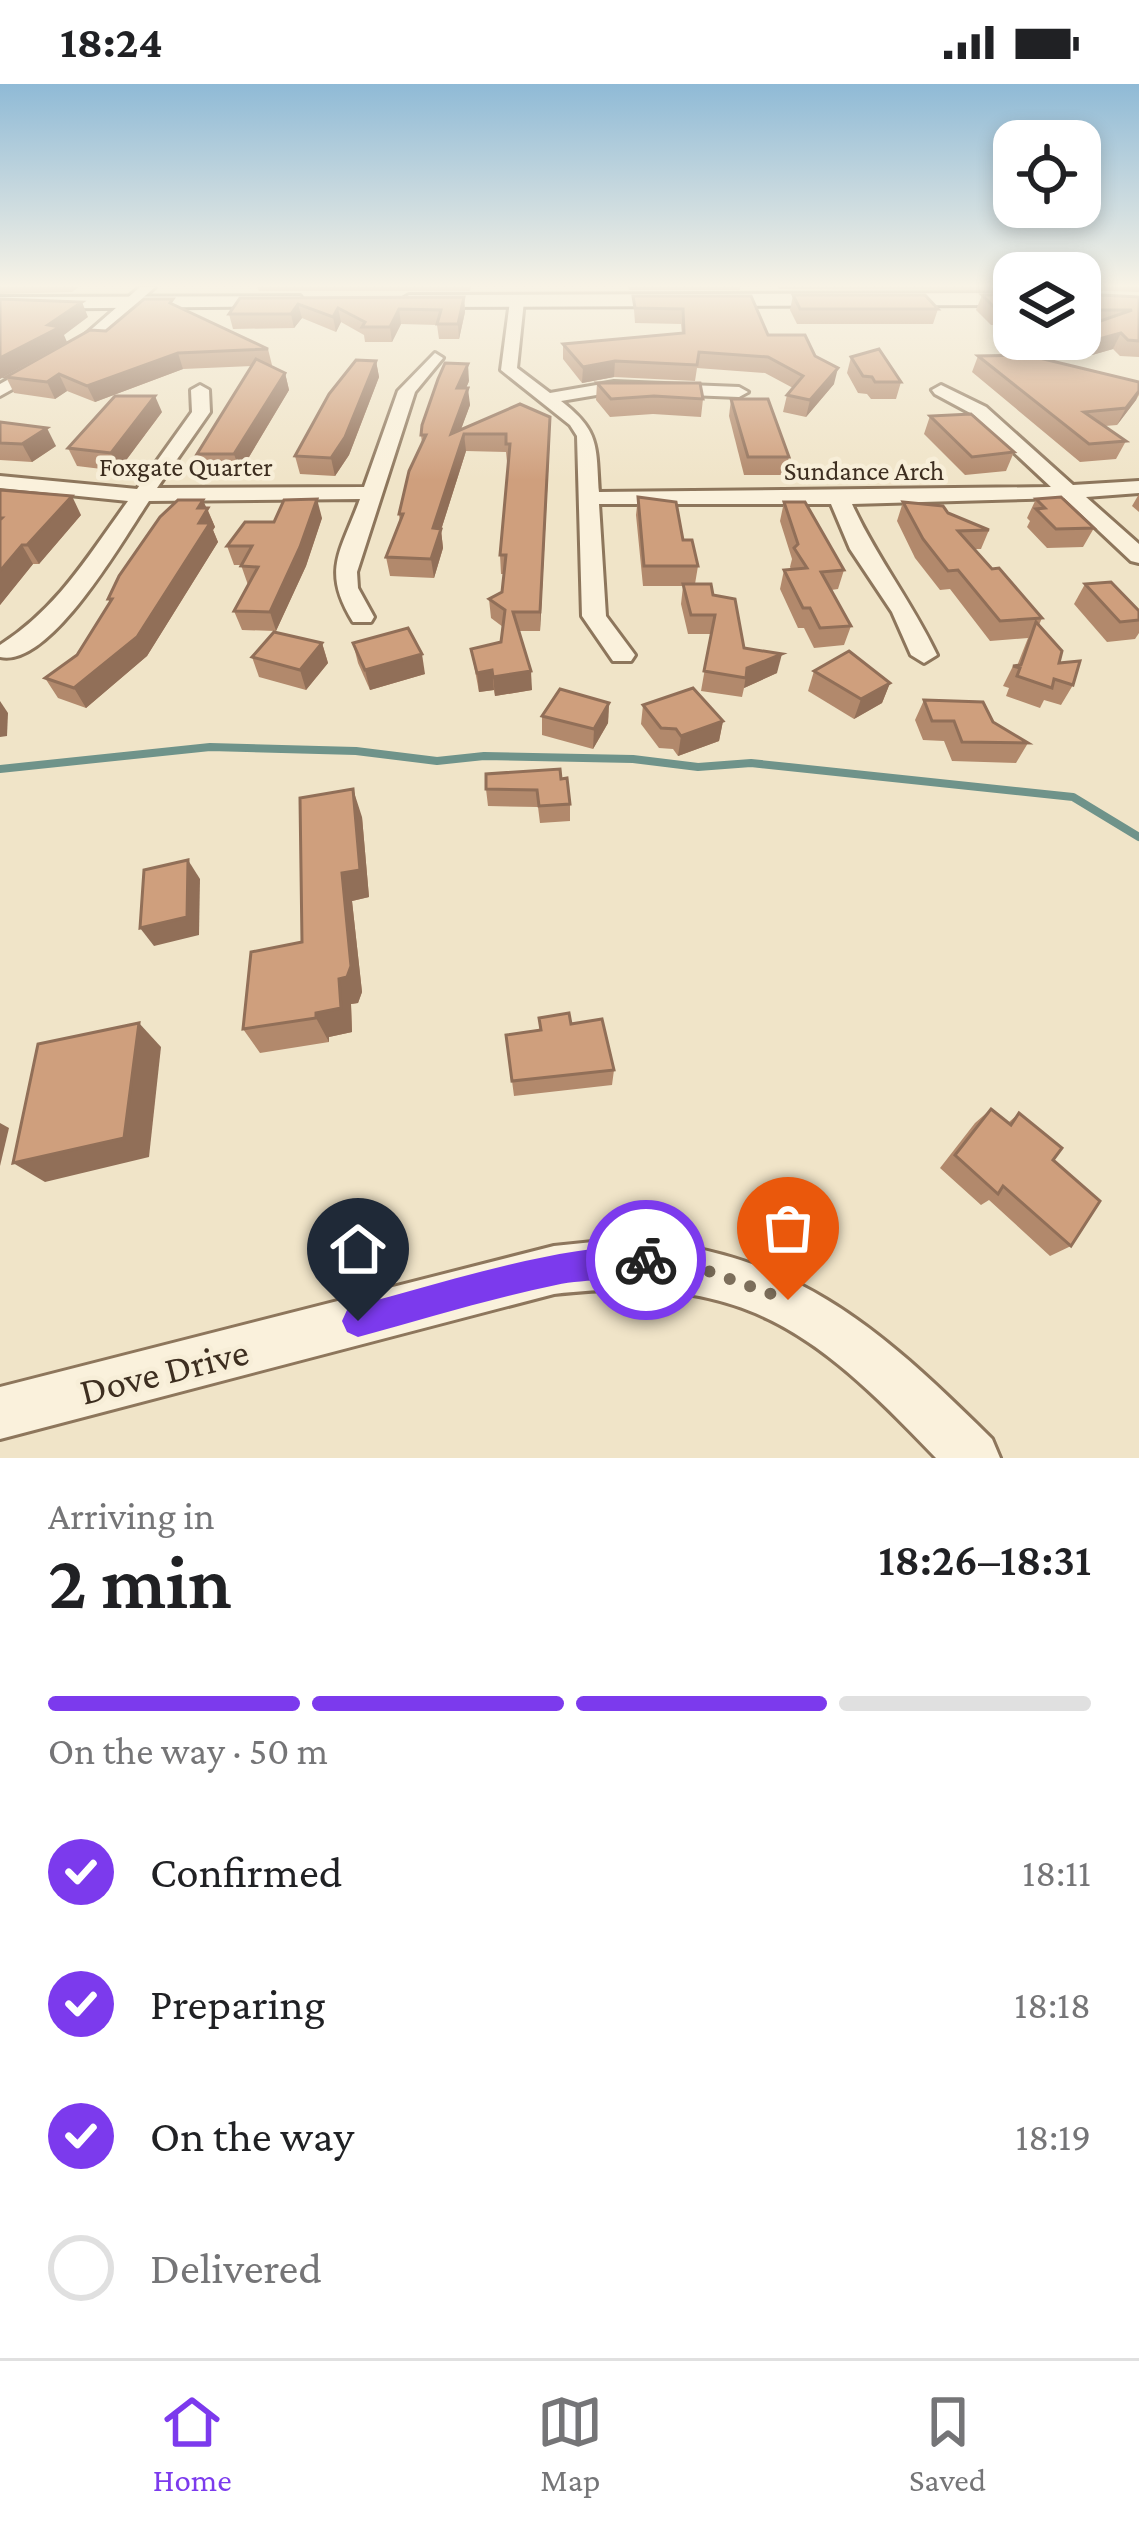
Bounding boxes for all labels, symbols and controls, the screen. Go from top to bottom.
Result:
text: 18:24 [60,17,163,67]
map controls [993,120,1101,360]
button: locate [993,120,1101,228]
button: layers [993,252,1101,360]
street label: Foxgate Quarter [99,452,273,482]
street label: Sundance Arch [784,456,944,486]
pin [737,1177,839,1300]
icon: bag [755,1195,821,1261]
pin [307,1198,409,1321]
courier [586,1200,706,1320]
icon: home [325,1216,391,1282]
icon: bike [613,1227,679,1293]
street label: Dove Drive [75,1329,253,1413]
text: Arriving in [48,1494,215,1537]
text: 18:26–18:31 [878,1535,1091,1585]
text: 2 min [48,1538,232,1625]
text: On the way · 50 m [48,1729,328,1772]
icon: check [48,1839,114,1905]
text: Confirmed [150,1847,342,1897]
text: 18:11 [1022,1851,1091,1894]
icon: check [48,1971,114,2037]
text: Preparing [150,1979,326,2029]
text: 18:18 [1014,1983,1091,2026]
icon: check [48,2103,114,2169]
text: On the way [150,2111,354,2161]
text: 18:19 [1015,2115,1091,2158]
text: Delivered [150,2243,322,2293]
tab: Home [153,2389,232,2498]
tab: Map [537,2389,603,2498]
tab: Saved [909,2389,986,2498]

